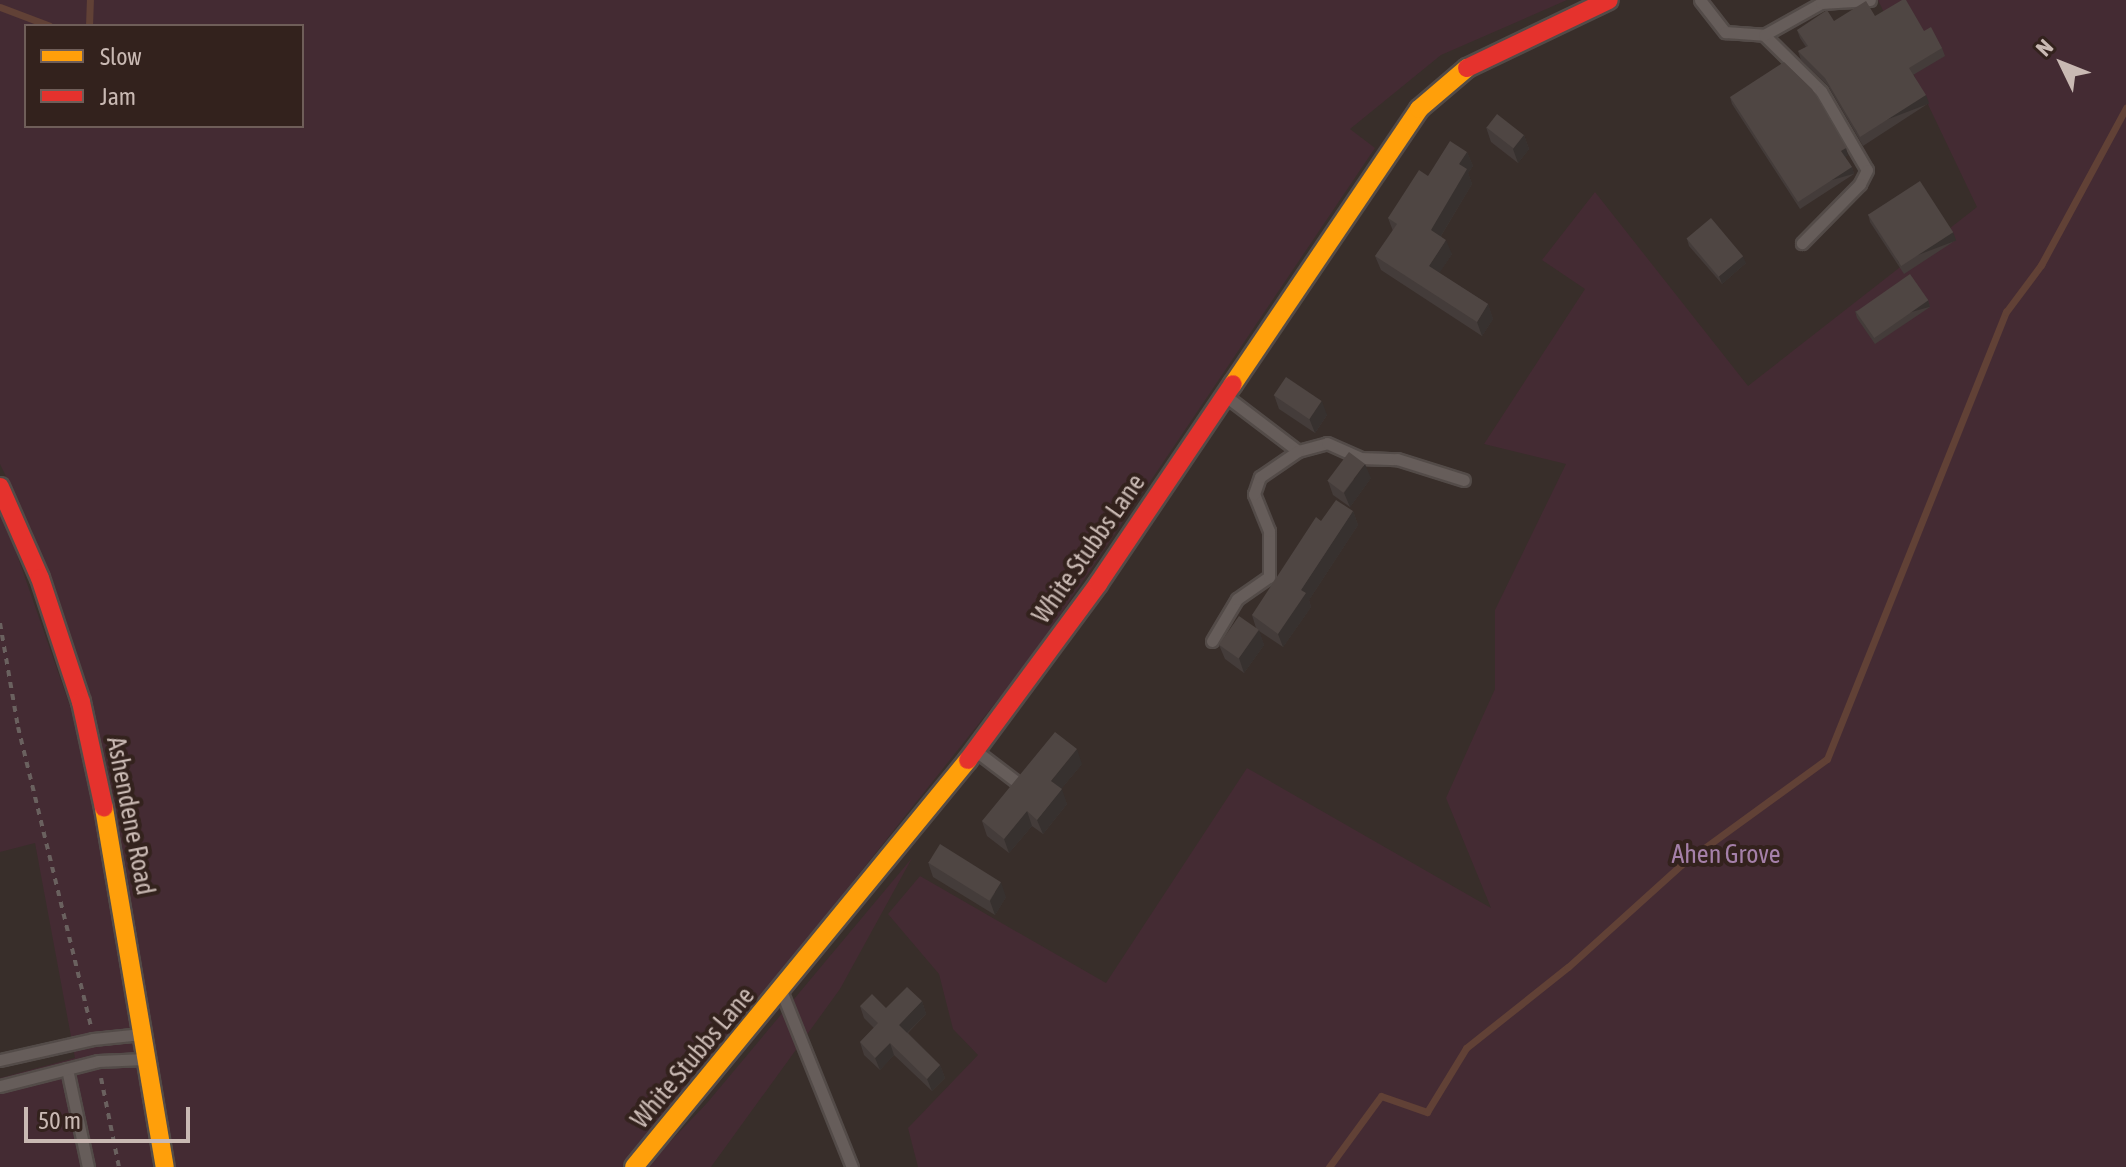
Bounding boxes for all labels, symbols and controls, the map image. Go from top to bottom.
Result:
legend [24,24,304,128]
north arrow [2022,24,2102,104]
text: N [2031,34,2058,61]
text: Slow [100,43,142,70]
text: Jam [100,83,136,110]
street label: White Stubbs Lane [1026,468,1152,630]
street label: Ashendene Road [99,734,161,898]
park label: Ahen Grove [1672,839,1780,871]
street label: White Stubbs Lane [625,981,761,1135]
scale bar [28,1091,194,1141]
text: 50 m [38,1107,81,1134]

